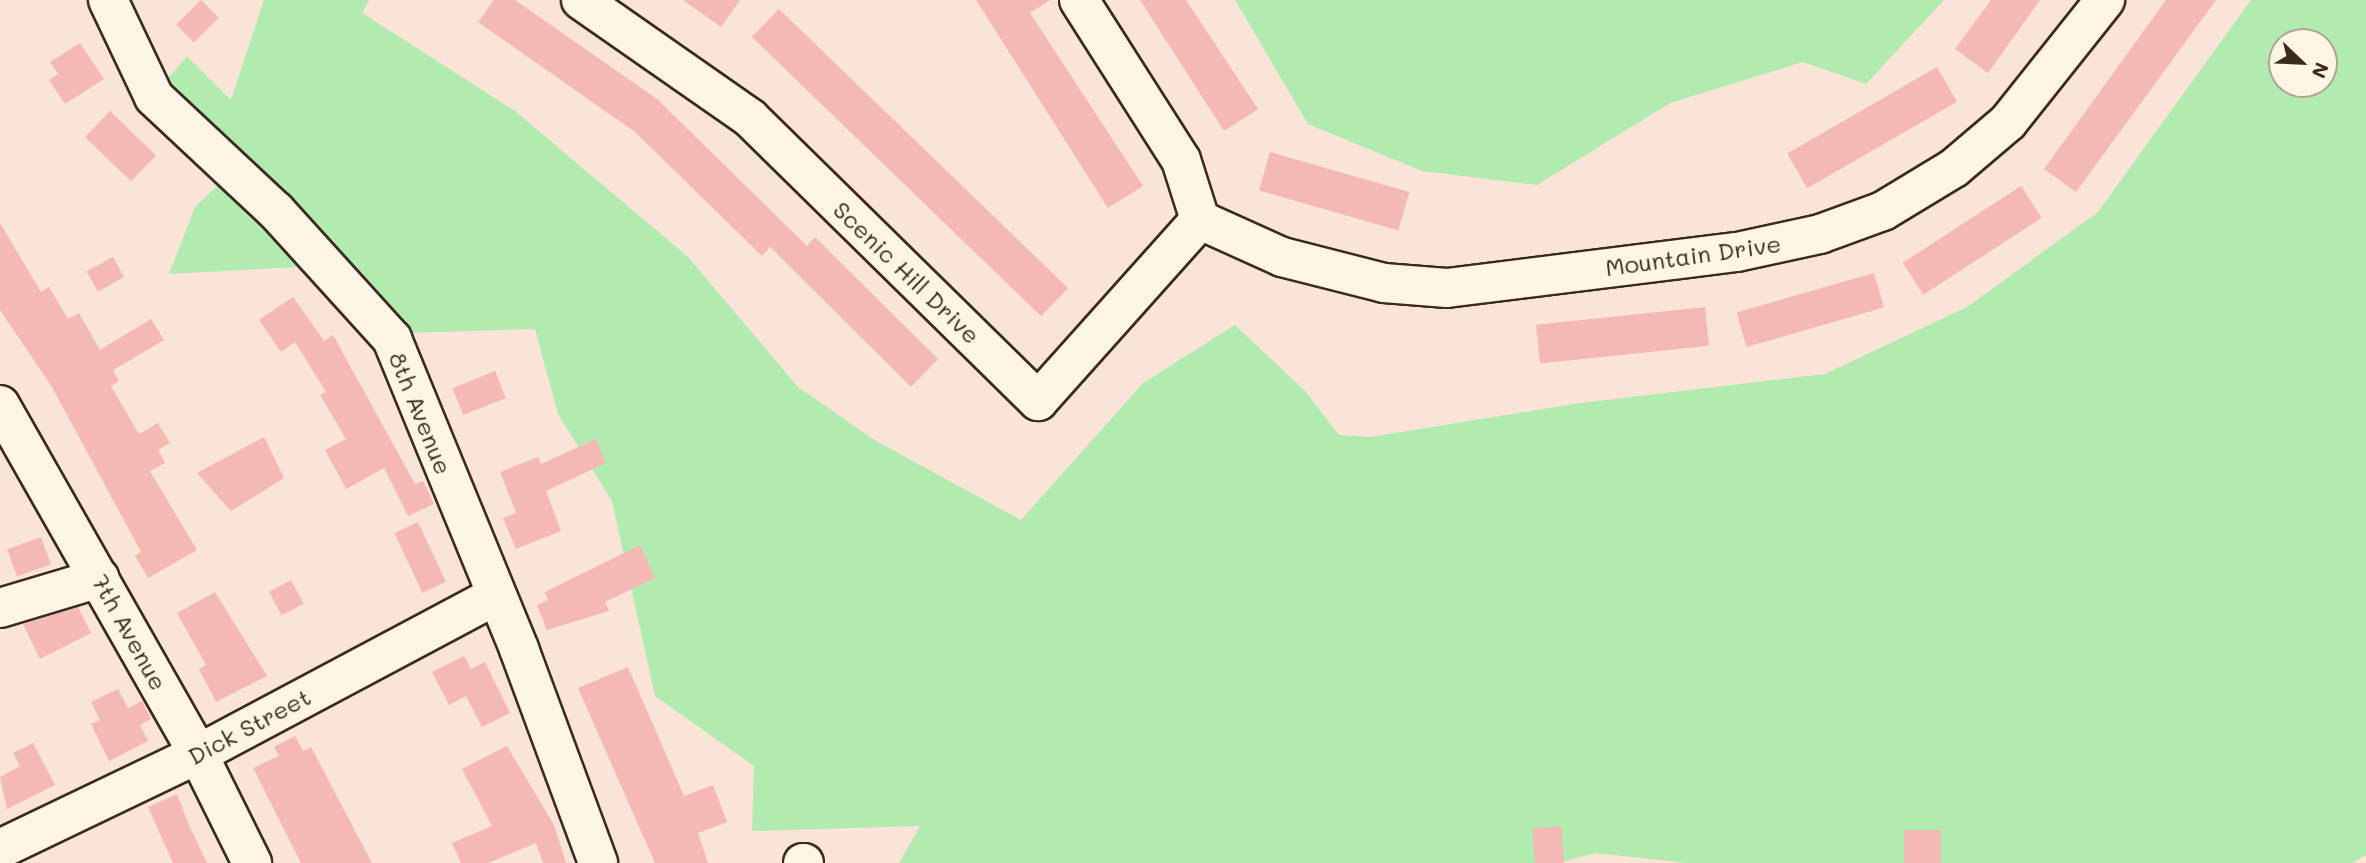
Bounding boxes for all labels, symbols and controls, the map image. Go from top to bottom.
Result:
north arrow [2268,28,2338,98]
text: N [2307,59,2335,82]
street label: Scenic Hill Drive [828,195,986,349]
street label: Mountain Drive [1603,228,1783,282]
street label: 8th Avenue [383,348,459,478]
street label: 7th Avenue [86,569,174,695]
street label: Dick Street [183,682,315,770]

